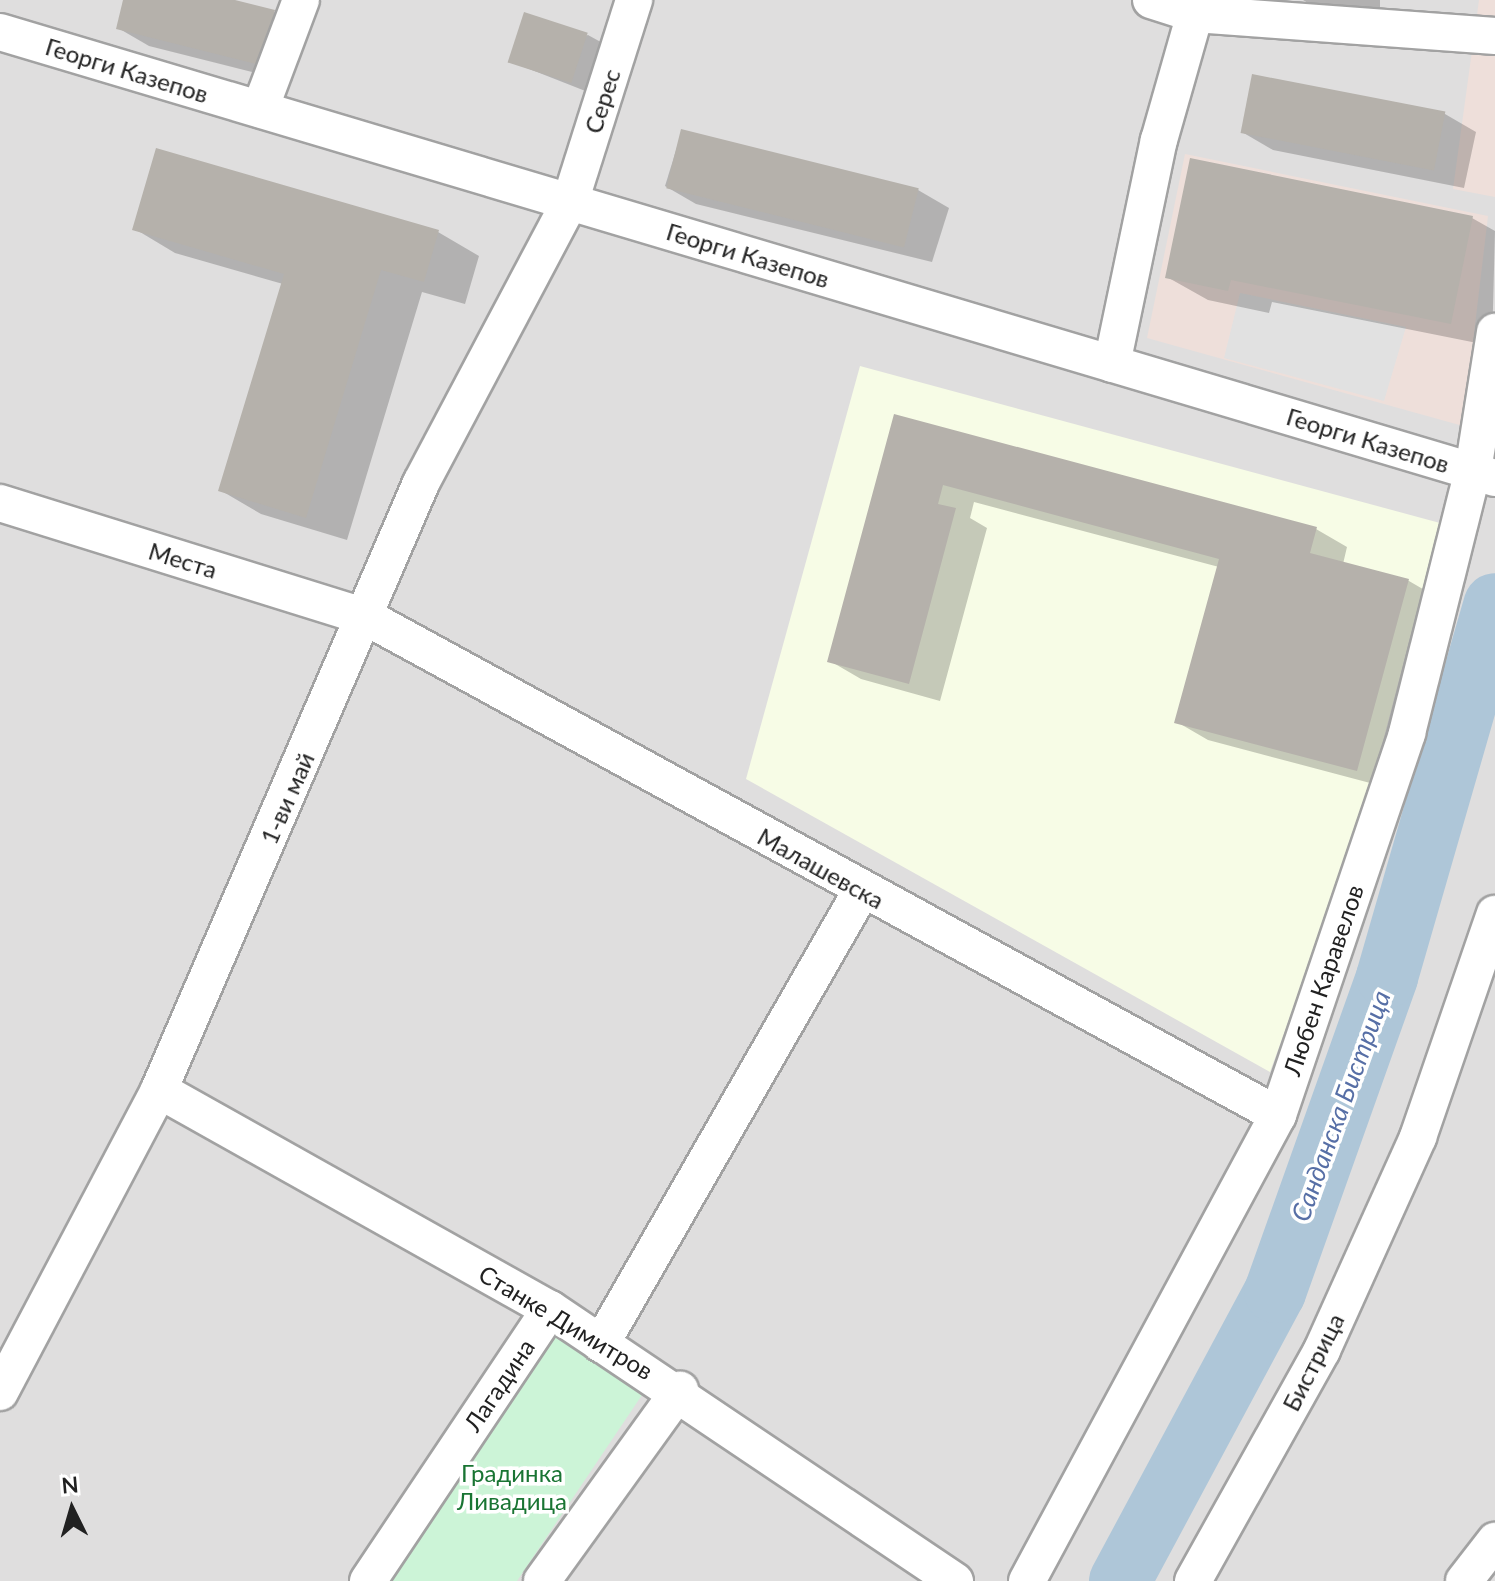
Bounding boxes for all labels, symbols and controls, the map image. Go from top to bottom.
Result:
street label: Георги Казепов [42,32,212,108]
street label: Серес [578,65,626,137]
street label: Георги Казепов [663,217,833,293]
street label: Георги Казепов [1283,402,1453,478]
street label: Места [145,536,221,584]
street label: 1-ви май [254,748,320,848]
street label: Малашевска [753,821,889,915]
street label: Любен Каравелов [1277,881,1369,1079]
water label: Санданска Бистрица [1285,986,1397,1226]
street label: Станке Димитров [474,1259,658,1385]
street label: Бистрица [1276,1308,1350,1416]
street label: Лагадина [458,1334,540,1436]
park label: Градинка Ливадица [457,1459,567,1515]
north arrow [32,1469,112,1549]
text: N [60,1470,79,1499]

